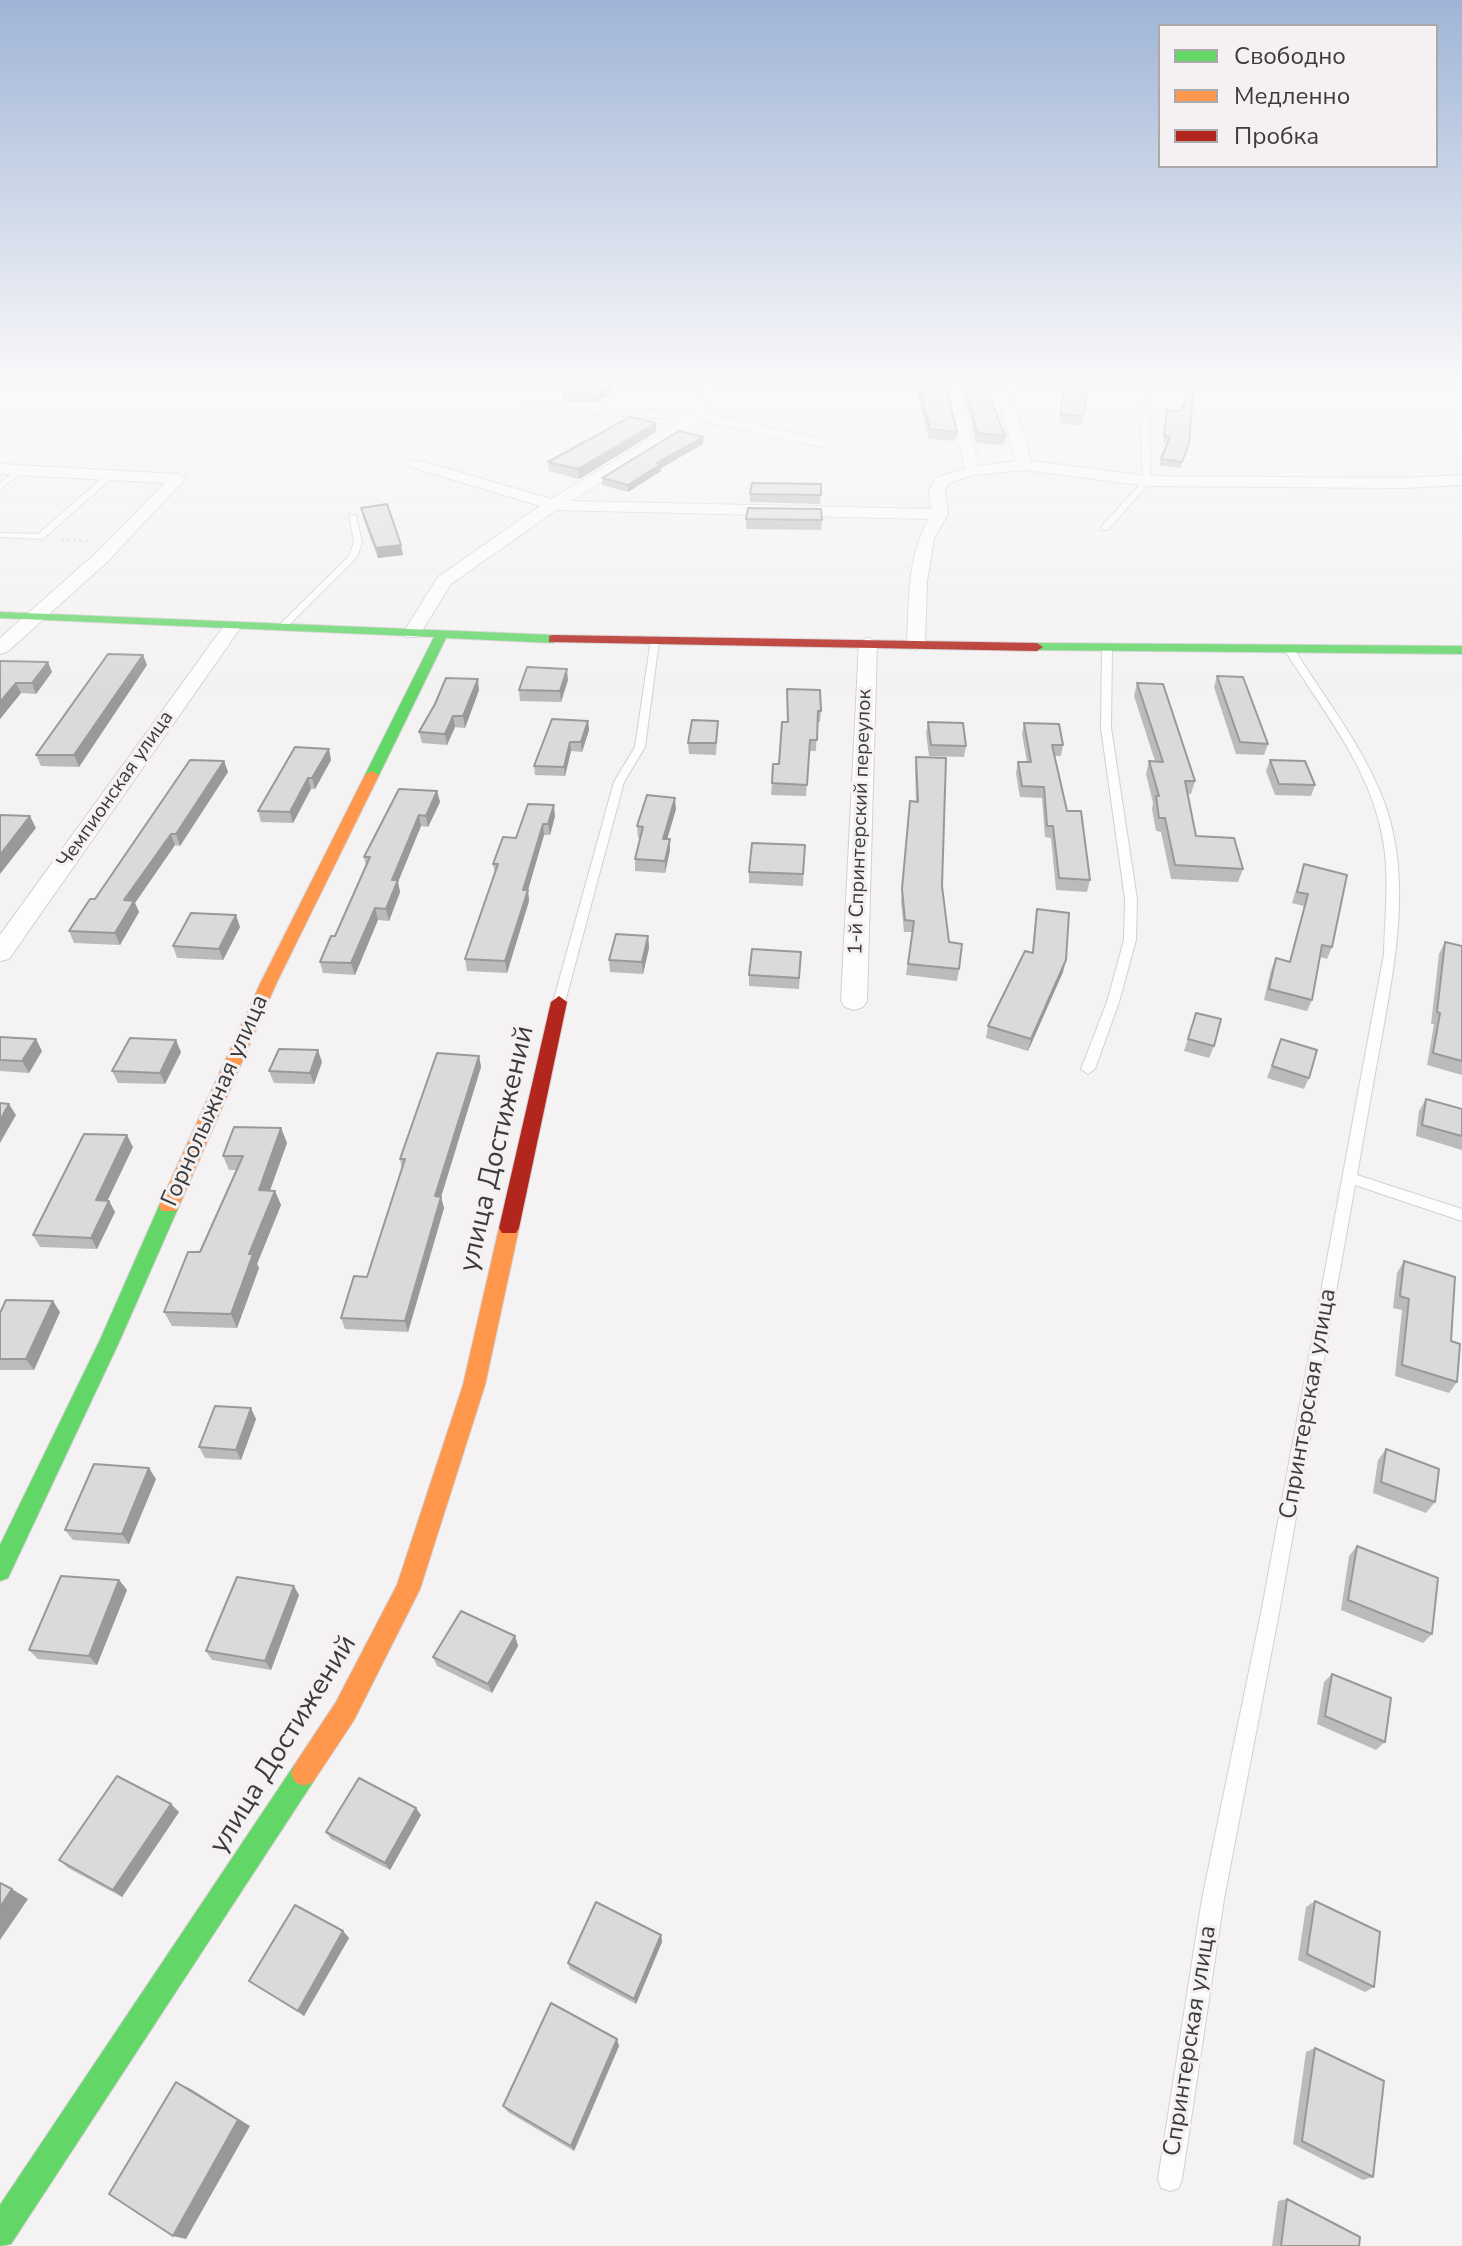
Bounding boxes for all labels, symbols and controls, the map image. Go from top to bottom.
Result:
legend [1158,24,1438,168]
text: Свободно [1234,40,1346,72]
text: Медленно [1234,80,1350,112]
text: Пробка [1234,120,1319,152]
street label: 1-й Спринтерский переулок [844,689,878,955]
street label: Чемпионская улица [53,707,179,873]
street label: Горнолыжная улица [156,991,276,1211]
street label: улица Достижений [453,1023,543,1275]
street label: Спринтерская улица [1275,1287,1343,1521]
street label: улица Достижений [203,1630,365,1860]
street label: Спринтерская улица [1159,1924,1223,2158]

